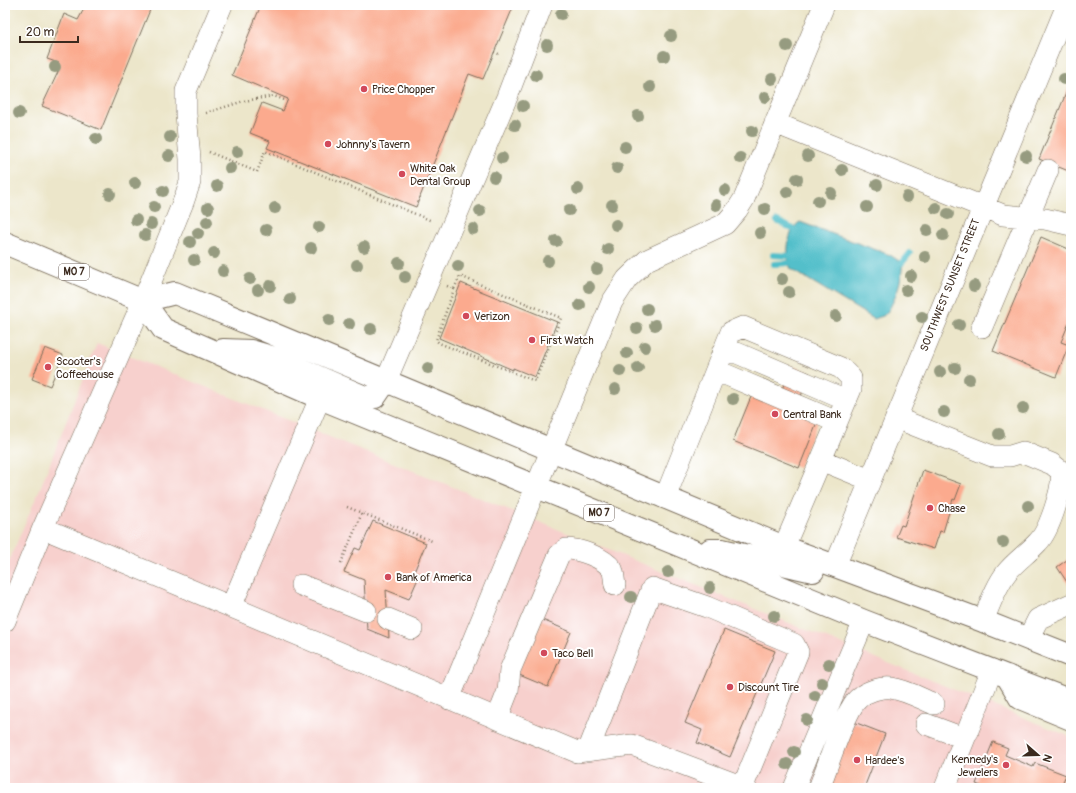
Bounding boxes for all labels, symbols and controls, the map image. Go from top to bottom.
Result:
scale bar [20,18,78,44]
text: 20 m [26,25,55,40]
place label: Price Chopper [372,83,435,96]
marker: Price Chopper [359,84,369,94]
place label: Johnny’s Tavern [336,138,410,151]
marker: Johnny’s Tavern [323,139,333,149]
place label: White Oak Dental Group [410,162,470,188]
marker: White Oak Dental Group [397,169,407,179]
street label: SOUTHWEST SUNSET STREET [917,217,983,353]
road number: MO 7 [59,264,89,280]
place label: Verizon [474,310,510,323]
marker: Verizon [461,311,471,321]
place label: First Watch [540,334,594,347]
marker: First Watch [527,335,537,345]
place label: Scooter's Coffeehouse [56,355,114,381]
marker: Scooter's Coffeehouse [43,362,53,372]
place label: Central Bank [783,408,842,421]
marker: Central Bank [770,409,780,419]
place label: Chase [938,502,966,515]
marker: Chase [925,503,935,513]
road number: MO 7 [584,505,614,521]
place label: Bank of America [396,571,472,584]
marker: Bank of America [383,572,393,582]
place label: Taco Bell [552,647,593,660]
marker: Taco Bell [539,648,549,658]
place label: Discount Tire [738,681,800,694]
marker: Discount Tire [725,682,735,692]
north arrow [1018,735,1058,775]
place label: Kennedy's Jewelers [951,753,998,779]
text: N [1039,753,1054,764]
place label: Hardee's [865,754,904,767]
marker: Hardee's [852,755,862,765]
marker: Kennedy's Jewelers [1001,760,1011,770]

